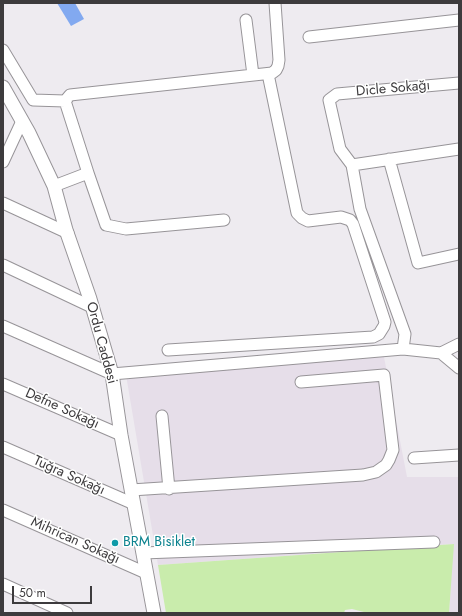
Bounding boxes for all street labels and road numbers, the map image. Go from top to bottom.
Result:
street label: Dicle Sokağı [355,77,431,101]
street label: Ordu Caddesi [82,300,120,386]
street label: Defne Sokağı [22,385,102,433]
street label: Tuğra Sokağı [31,453,107,499]
street label: Mihrican Sokağı [28,514,122,568]

